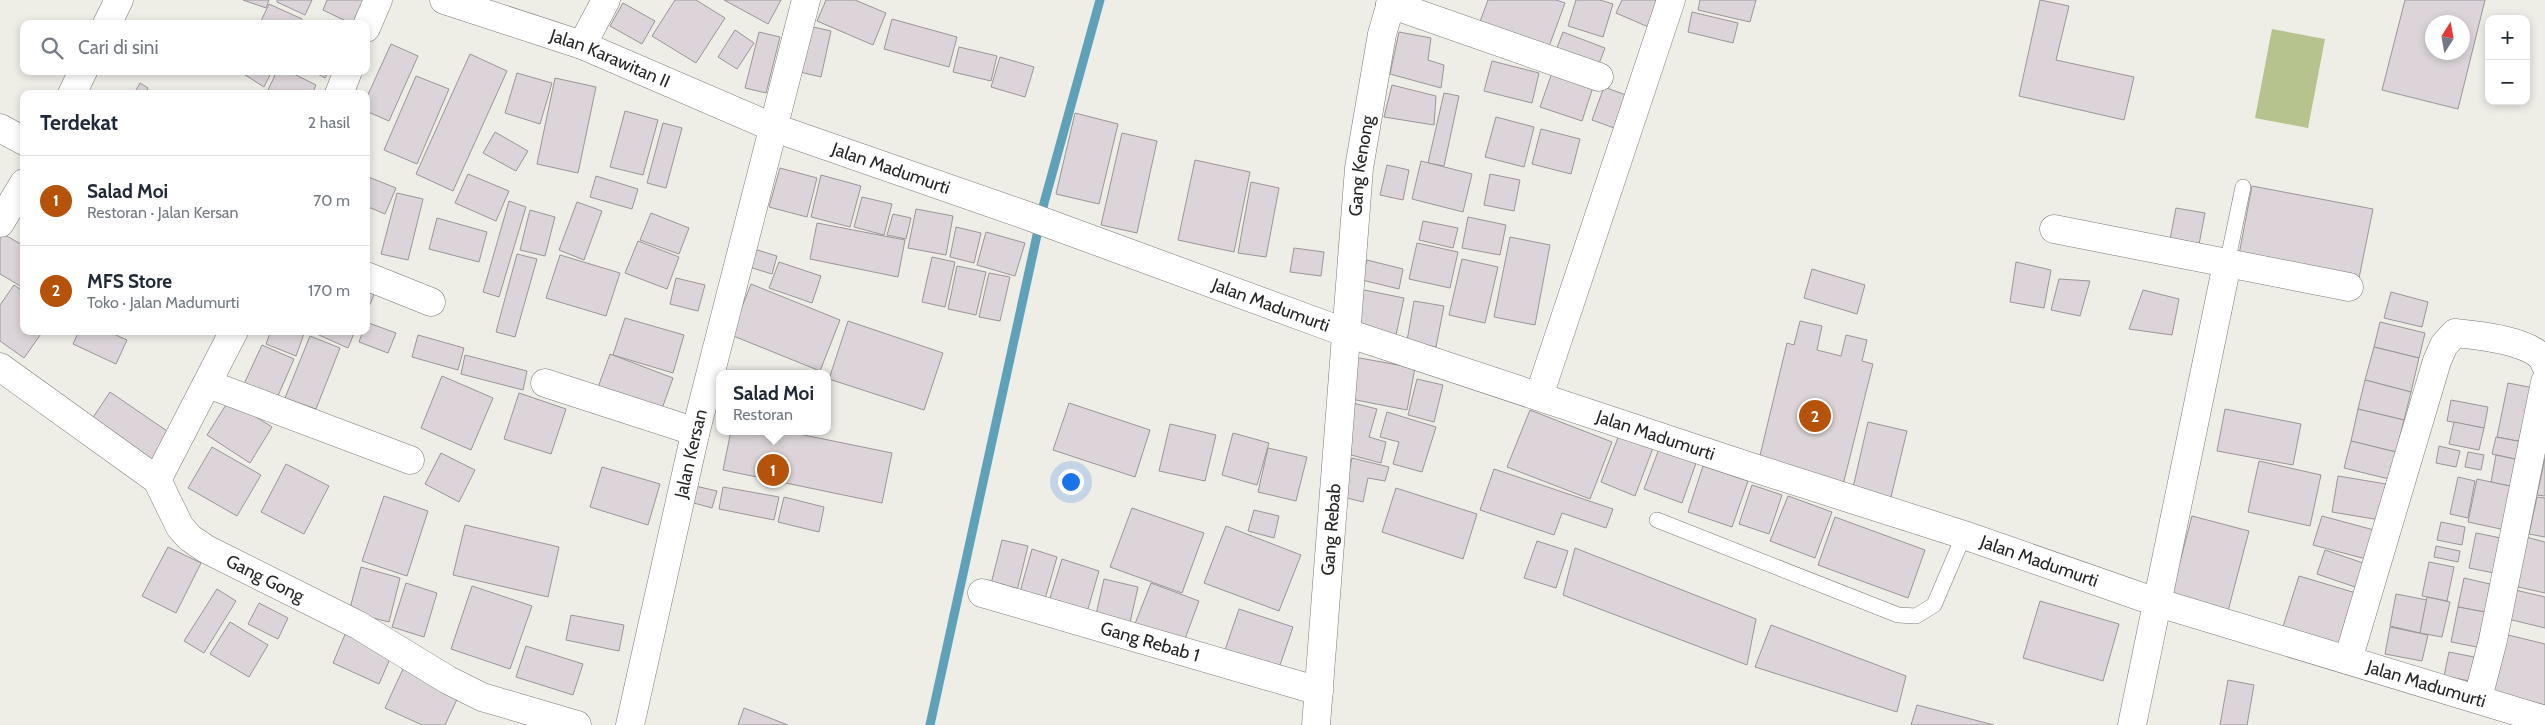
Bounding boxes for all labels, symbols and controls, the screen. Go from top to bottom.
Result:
north arrow [2425,15,2470,60]
map controls [2485,15,2530,105]
button: + [2485,15,2530,60]
search box [20,20,370,75]
street label: Jalan Karawitan II [546,24,673,93]
icon: search [38,34,66,62]
text: Cari di sini [78,36,159,59]
button: − [2485,60,2530,105]
text: Terdekat [40,110,118,135]
text: 2 hasil [308,113,350,132]
street label: Gang Kenong [1344,113,1379,217]
street label: Jalan Madumurti [828,137,953,199]
text: Salad Moi [87,180,168,203]
text: 1 [53,191,59,210]
text: 70 m [313,191,350,210]
text: Restoran · Jalan Kersan [87,203,238,222]
text: MFS Store [87,270,172,293]
street label: Jalan Madumurti [1208,273,1333,337]
text: 2 [52,281,60,300]
text: 170 m [308,281,350,300]
text: Toko · Jalan Madumurti [87,293,239,312]
popup [716,370,831,435]
text: Salad Moi [733,382,814,405]
pin: 2 [1799,397,1831,435]
text: Restoran [733,405,793,424]
street label: Jalan Madumurti [1593,405,1718,465]
street label: Jalan Kersan [670,407,712,501]
pin: 1 [757,451,789,489]
your location [1058,469,1084,495]
street label: Gang Rebab [1317,483,1346,576]
street label: Jalan Madumurti [1977,530,2101,592]
street label: Gang Gong [222,550,309,608]
street label: Gang Rebab 1 [1098,617,1202,667]
street label: Jalan Madumurti [2363,655,2489,712]

